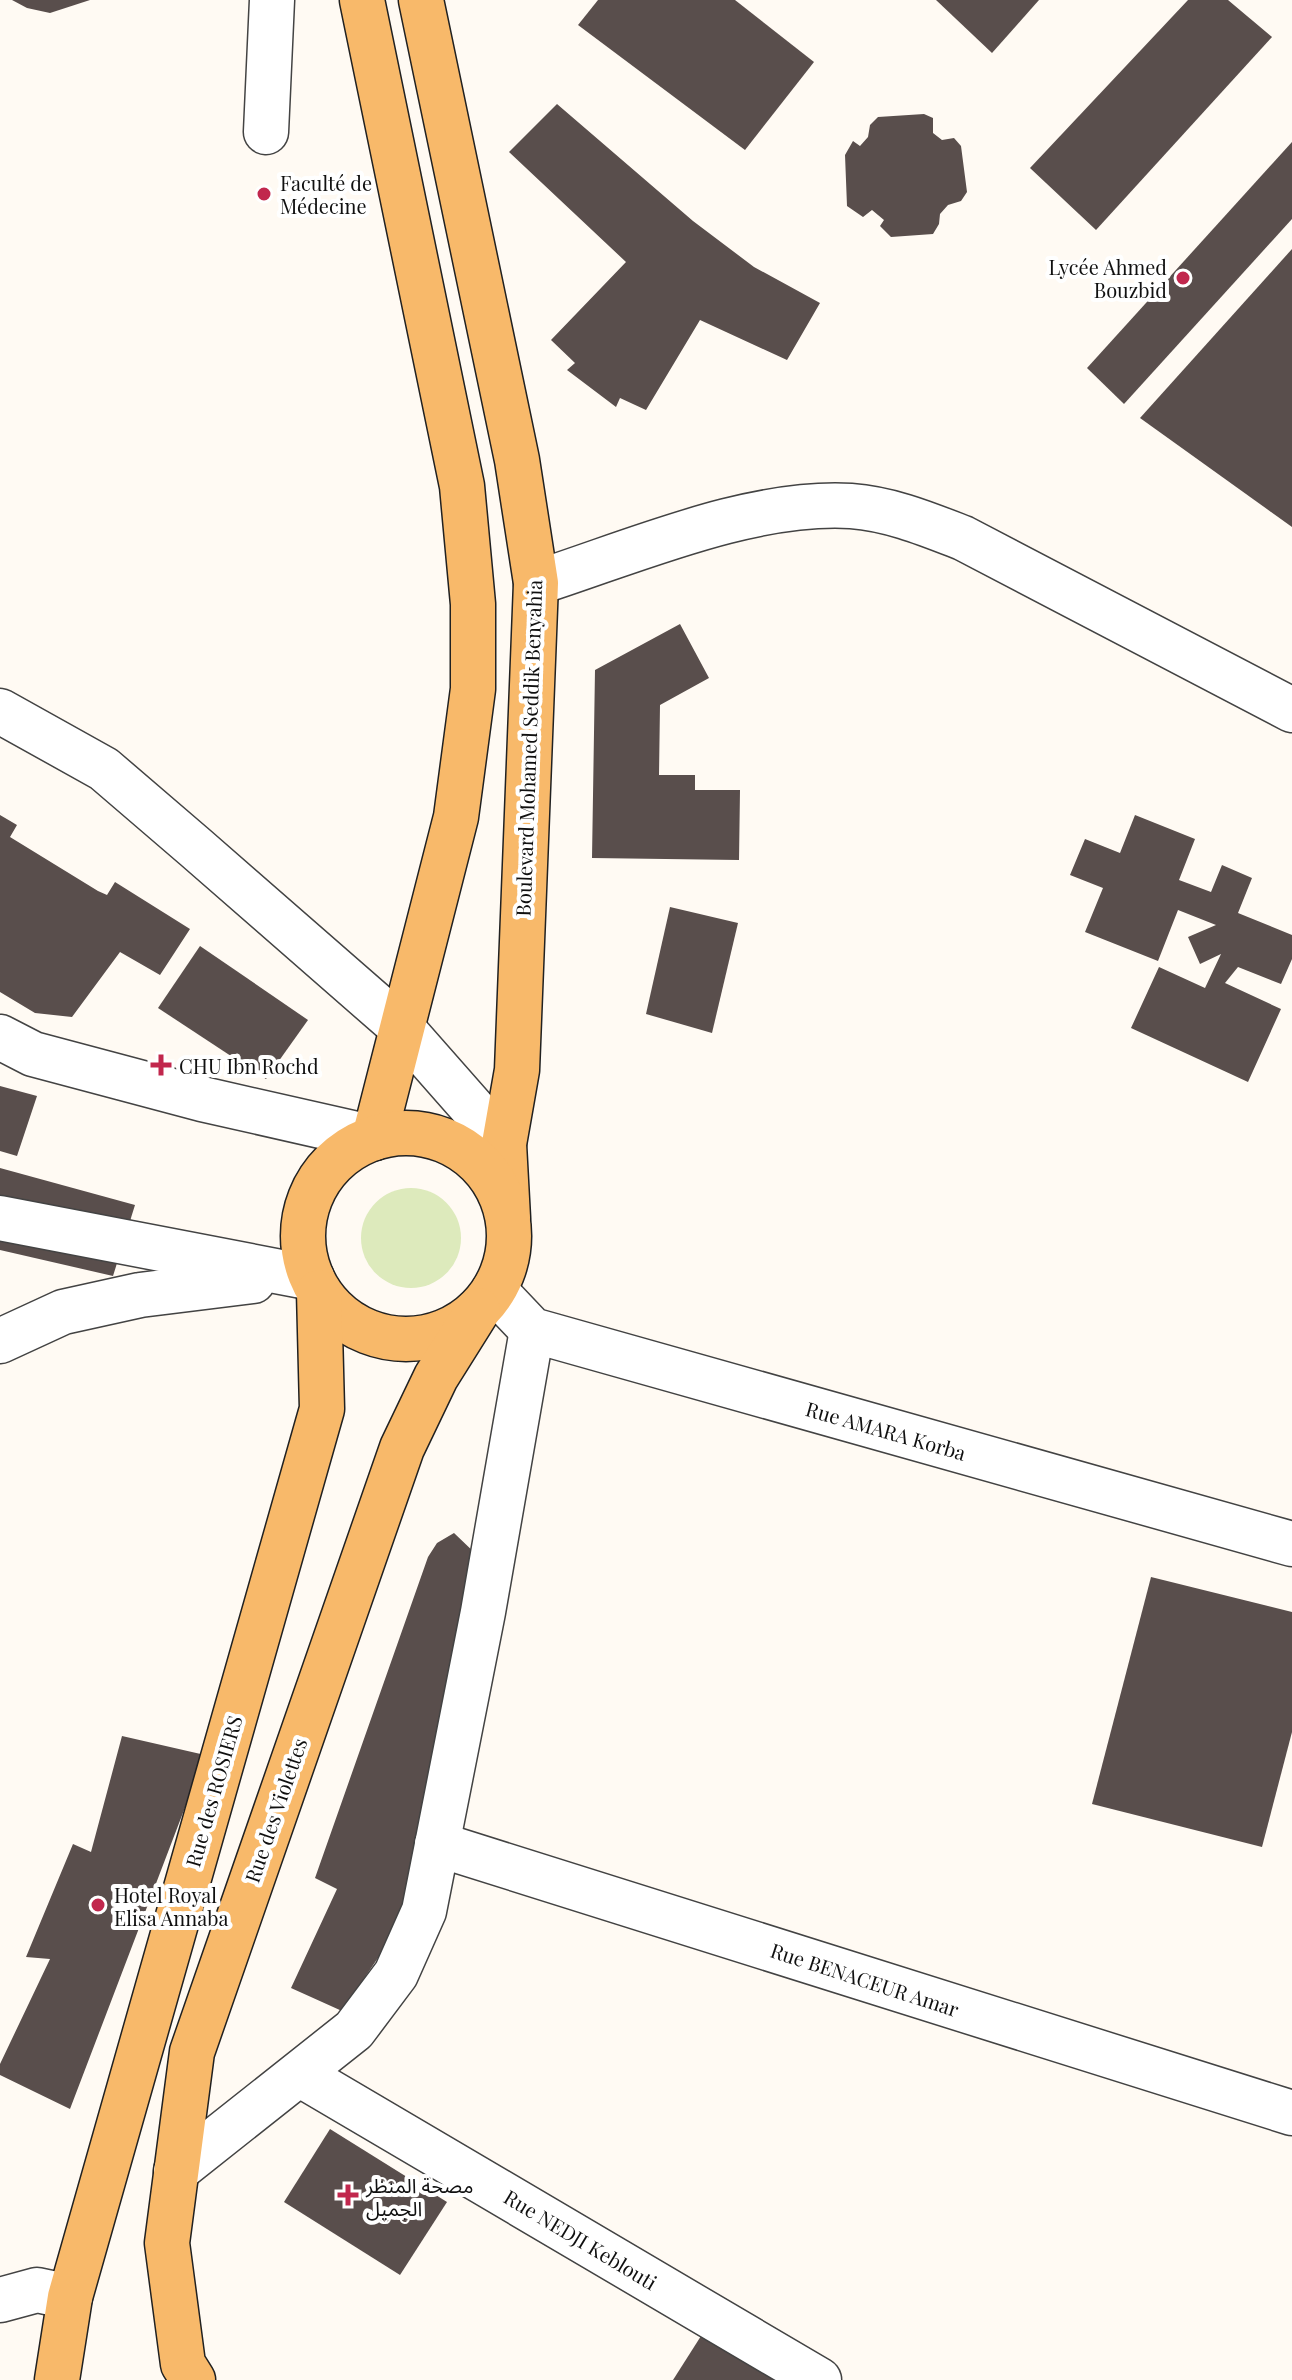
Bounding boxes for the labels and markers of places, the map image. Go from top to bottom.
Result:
place label: Faculté de Médecine [280,169,372,219]
marker: Faculté de Médecine [255,185,273,203]
place label: Lycée Ahmed Bouzbid [1048,253,1167,303]
marker: Lycée Ahmed Bouzbid [1174,269,1192,287]
place label: CHU Ibn Rochd [179,1052,319,1079]
marker: CHU Ibn Rochd [150,1054,172,1076]
place label: Hotel Royal Elisa Annaba [114,1881,228,1931]
marker: Hotel Royal Elisa Annaba [89,1896,107,1914]
place label: مصحة المنظر الجميل [365,2171,473,2221]
marker: مصحة المنظر الجميل [337,2184,359,2206]

